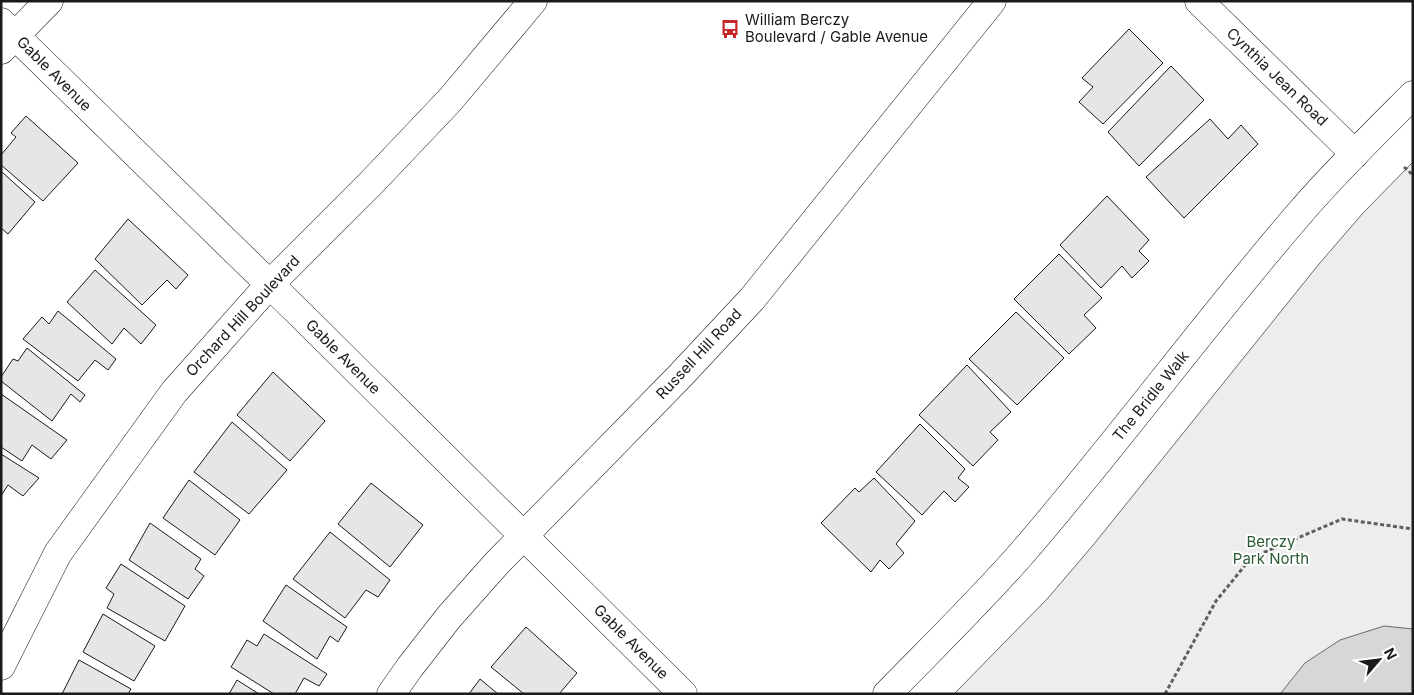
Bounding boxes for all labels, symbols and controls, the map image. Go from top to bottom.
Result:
place label: William Berczy Boulevard / Gable Avenue [745,10,928,46]
bus stop icon: William Berczy Boulevard / Gable Avenue [719,18,741,40]
street label: Cynthia Jean Road [1223,23,1332,130]
street label: Gable Avenue [13,32,96,115]
street label: Orchard Hill Boulevard [181,251,304,380]
street label: Russell Hill Road [652,304,745,403]
street label: Gable Avenue [302,315,385,398]
street label: The Bridle Walk [1108,346,1193,445]
park label: Berczy Park North [1233,532,1309,568]
street label: Gable Avenue [590,600,673,683]
north arrow [1354,635,1404,685]
text: N [1381,645,1401,662]

